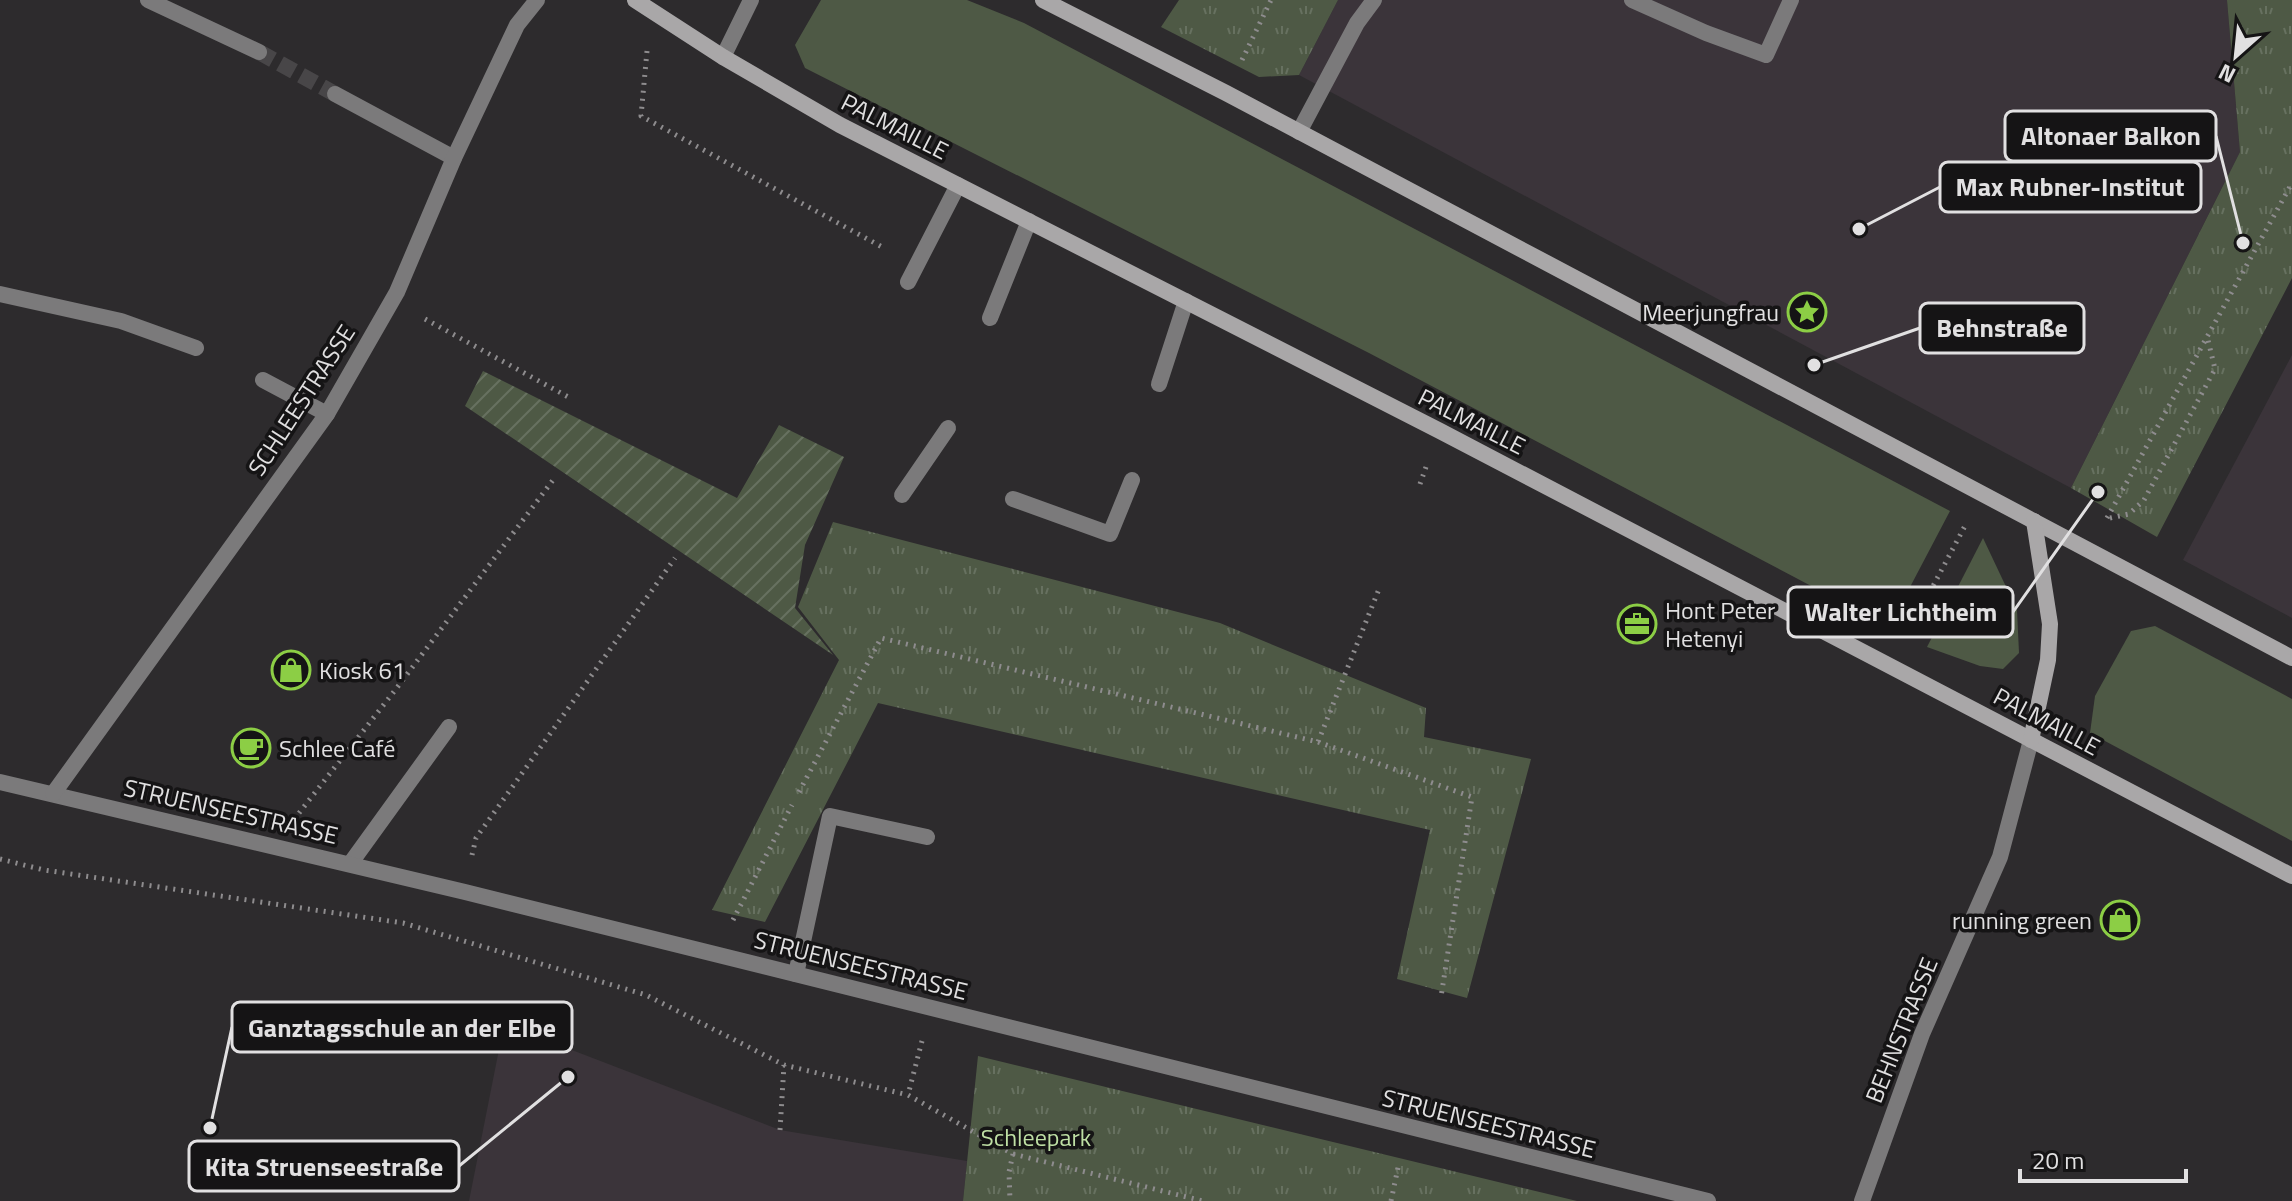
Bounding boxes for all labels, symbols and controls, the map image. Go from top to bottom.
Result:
north arrow [2196,16,2276,96]
text: N [2212,55,2241,92]
street label: PALMAILLE [835,84,955,168]
callout: Altonaer Balkon [2005,111,2216,161]
text: Altonaer Balkon [2021,116,2201,155]
callout: Max Rubner-Institut [1940,162,2201,212]
text: Max Rubner-Institut [1955,167,2185,206]
place icon: Meerjungfrau [1786,291,1828,333]
place label: Meerjungfrau [1642,294,1779,330]
callout: Behnstraße [1920,303,2084,353]
text: Behnstraße [1936,308,2068,347]
street label: SCHLEESTRASSE [239,317,363,483]
street label: PALMAILLE [1412,379,1532,463]
callout: Walter Lichtheim [1788,587,2013,637]
place label: Hont Peter Hetenyi [1665,592,1775,656]
text: Walter Lichtheim [1805,592,1997,631]
office icon: Hont Peter Hetenyi [1616,603,1658,645]
shop icon: Kiosk 61 [270,649,312,691]
place label: Kiosk 61 [319,652,405,688]
street label: PALMAILLE [1987,678,2107,764]
cafe icon: Schlee Café [230,727,272,769]
place label: Schlee Café [279,730,395,766]
street label: STRUENSEESTRASSE [120,769,342,853]
shop icon: running green [2099,899,2141,941]
place label: running green [1952,902,2092,938]
street label: STRUENSEESTRASSE [751,921,971,1009]
street label: BEHNSTRASSE [1855,952,1947,1108]
callout: Ganztagsschule an der Elbe [232,1002,572,1052]
text: Ganztagsschule an der Elbe [248,1008,556,1047]
street label: STRUENSEESTRASSE [1379,1079,1599,1167]
park label: Schleepark [981,1119,1092,1155]
scale bar [2020,1133,2186,1183]
callout: Kita Struenseestraße [189,1141,459,1191]
text: 20 m [2032,1142,2084,1178]
text: Kita Struenseestraße [205,1147,443,1186]

